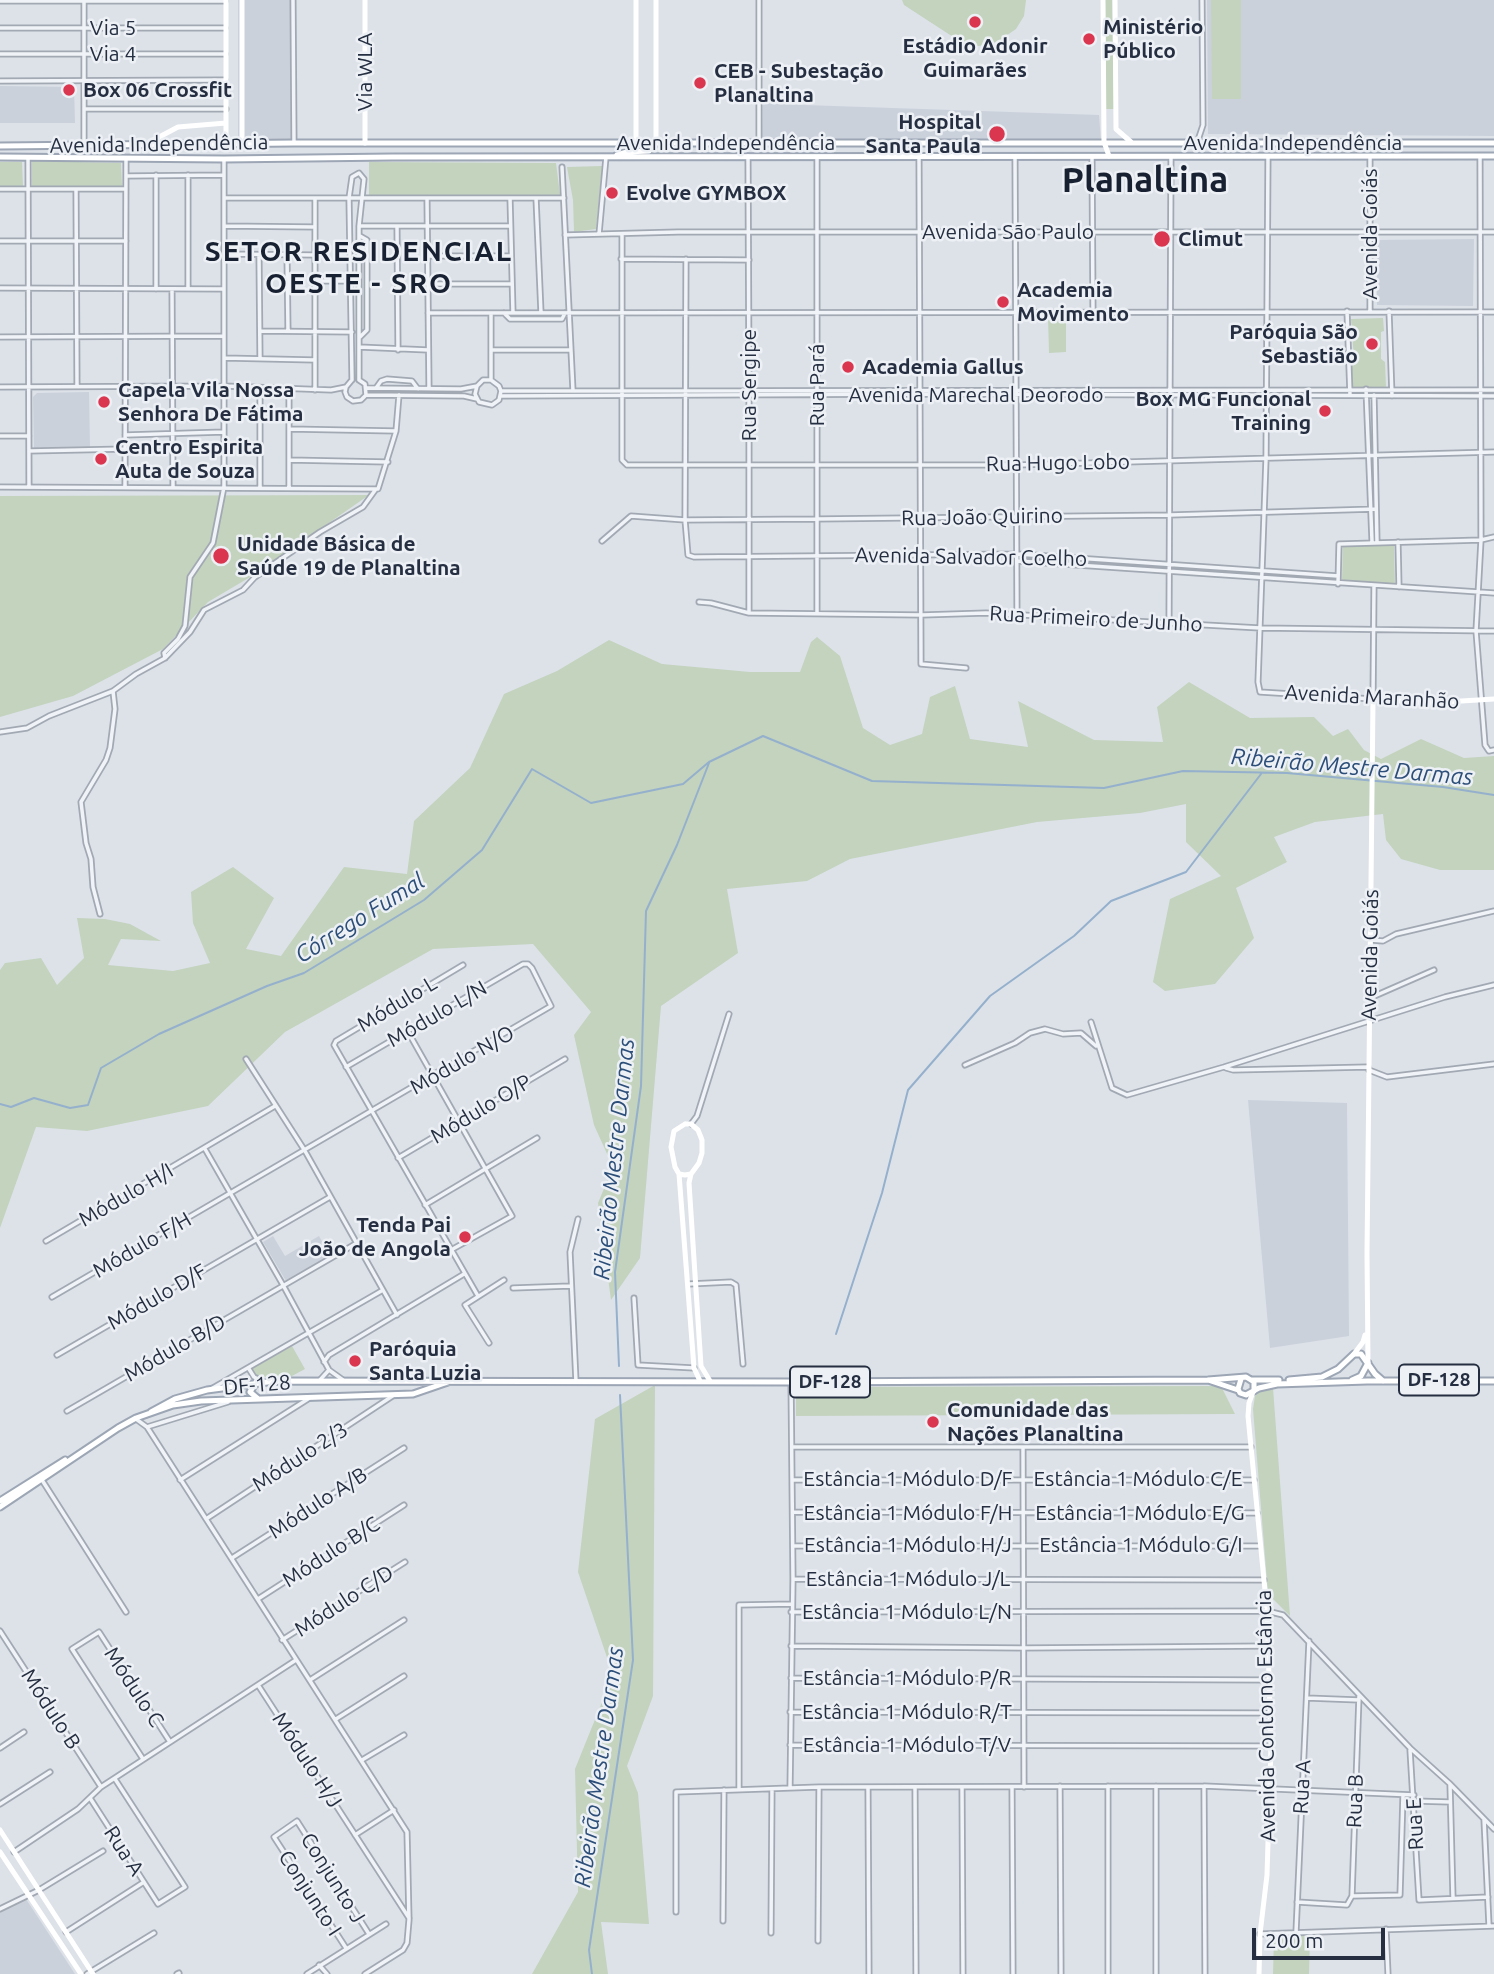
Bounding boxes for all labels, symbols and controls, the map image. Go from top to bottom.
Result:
marker: Estádio Adonir Guimarães [967,14,983,30]
place label: Ministério Público [1103,14,1203,64]
street label: Via 5 [90,15,136,41]
marker: Ministério Público [1081,31,1097,47]
street label: Via WLA [352,32,378,112]
place label: Estádio Adonir Guimarães [902,33,1048,83]
street label: Via 4 [90,41,136,67]
place label: CEB - Subestação Planaltina [714,58,884,108]
marker: CEB - Subestação Planaltina [692,75,708,91]
place label: Box 06 Crossfit [83,77,232,103]
marker: Box 06 Crossfit [61,82,77,98]
place label: Hospital Santa Paula [865,109,981,159]
marker: Hospital Santa Paula [987,124,1007,144]
street label: Avenida Independência [49,129,269,159]
street label: Avenida Independência [617,130,835,156]
street label: Avenida Independência [1184,130,1402,156]
district label: Planaltina [1062,159,1228,201]
street label: Avenida Goiás [1357,168,1383,300]
place label: Evolve GYMBOX [626,180,786,206]
marker: Evolve GYMBOX [604,185,620,201]
street label: Avenida São Paulo [922,219,1094,245]
place label: Climut [1178,226,1243,252]
marker: Climut [1152,229,1172,249]
district label: SETOR RESIDENCIAL OESTE - SRO [207,235,511,301]
place label: Academia Movimento [1017,277,1129,327]
marker: Academia Movimento [995,294,1011,310]
place label: Paróquia São Sebastião [1229,319,1358,369]
street label: Rua Sergipe [736,329,762,441]
marker: Paróquia São Sebastião [1364,336,1380,352]
street label: Rua Pará [804,344,830,426]
place label: Academia Gallus [862,354,1024,380]
marker: Academia Gallus [840,359,856,375]
place label: Capela Vila Nossa Senhora De Fátima [118,377,303,427]
street label: Avenida Marechal Deorodo [848,382,1104,408]
place label: Box MG Funcional Training [1135,386,1311,436]
marker: Capela Vila Nossa Senhora De Fátima [96,394,112,410]
marker: Box MG Funcional Training [1317,403,1333,419]
place label: Centro Espirita Auta de Souza [115,434,263,484]
street label: Rua Hugo Lobo [986,449,1130,477]
marker: Centro Espirita Auta de Souza [93,451,109,467]
street label: Rua João Quirino [901,503,1063,531]
place label: Unidade Básica de Saúde 19 de Planaltina [237,531,461,581]
street label: Avenida Salvador Coelho [855,542,1087,572]
marker: Unidade Básica de Saúde 19 de Planaltina [211,546,231,566]
street label: Rua Primeiro de Junho [989,601,1203,637]
street label: Avenida Maranhão [1284,680,1460,714]
water label: Ribeirão Mestre Darmas [1230,743,1474,791]
water label: Córrego Fumal [290,867,430,969]
street label: Avenida Goiás [1356,889,1384,1021]
street label: Módulo L [353,971,441,1037]
street label: Módulo L/N [383,975,491,1053]
street label: Módulo N/O [405,1020,519,1100]
water label: Ribeirão Mestre Darmas [588,1037,640,1281]
street label: Módulo O/P [426,1069,536,1149]
street label: Módulo H/I [74,1158,178,1232]
street label: Módulo F/H [88,1207,196,1283]
place label: Tenda Pai João de Angola [299,1212,451,1262]
marker: Tenda Pai João de Angola [457,1229,473,1245]
street label: Módulo D/F [103,1259,211,1335]
street label: Módulo B/D [120,1309,230,1387]
place label: Paróquia Santa Luzia [369,1336,481,1386]
marker: Paróquia Santa Luzia [347,1353,363,1369]
road number: DF-128 [1399,1364,1479,1396]
road number: DF-128 [790,1366,870,1398]
street label: DF-128 [222,1370,292,1400]
place label: Comunidade das Nações Planaltina [947,1397,1124,1447]
marker: Comunidade das Nações Planaltina [925,1414,941,1430]
street label: Módulo 2/3 [248,1417,352,1497]
street label: Módulo A/B [264,1462,372,1544]
street label: Estância 1 Módulo D/F [803,1466,1013,1492]
street label: Estância 1 Módulo C/E [1034,1466,1242,1492]
street label: Estância 1 Módulo F/H [804,1500,1012,1526]
street label: Estância 1 Módulo E/G [1035,1500,1245,1526]
street label: Módulo B/C [278,1511,384,1593]
street label: Estância 1 Módulo H/J [804,1532,1012,1558]
street label: Estância 1 Módulo G/I [1039,1532,1243,1558]
street label: Módulo C/D [290,1560,398,1642]
street label: Estância 1 Módulo J/L [806,1566,1010,1592]
street label: Avenida Contorno Estância [1251,1590,1281,1842]
street label: Estância 1 Módulo L/N [802,1599,1012,1625]
street label: Módulo C [99,1642,169,1732]
water label: Ribeirão Mestre Darmas [568,1645,630,1889]
street label: Módulo B [16,1664,86,1754]
street label: Estância 1 Módulo P/R [803,1665,1011,1691]
street label: Estância 1 Módulo R/T [802,1699,1012,1725]
street label: Módulo H/J [267,1707,347,1813]
street label: Estância 1 Módulo T/V [803,1732,1011,1758]
street label: Rua A [1288,1759,1316,1815]
street label: Rua B [1341,1774,1369,1828]
street label: Rua E [1401,1797,1429,1851]
street label: Rua A [99,1821,149,1881]
street label: Conjunto J [295,1828,371,1928]
street label: Conjunto I [273,1846,347,1940]
scale bar [1256,1914,1389,1958]
text: 200 m [1265,1928,1323,1952]

